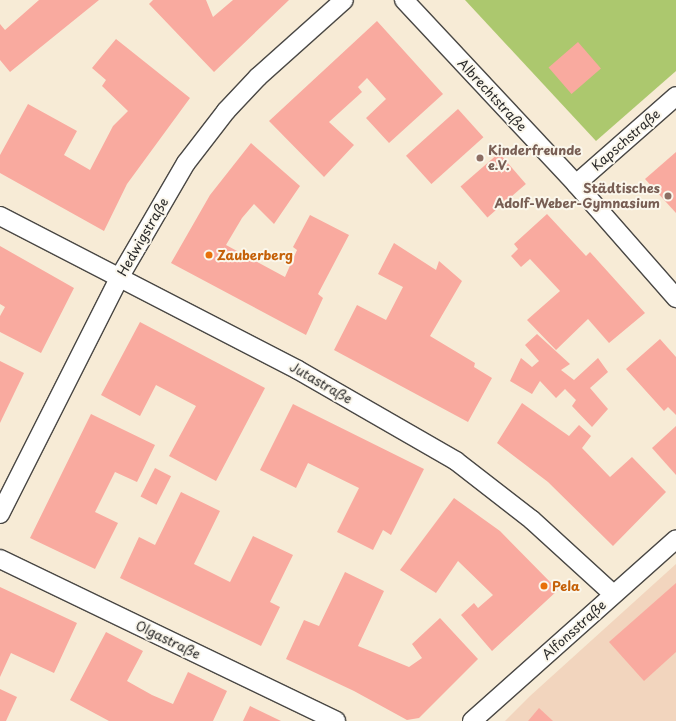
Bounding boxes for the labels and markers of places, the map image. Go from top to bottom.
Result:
place label: Kinderfreunde e.V. [488,143,581,174]
marker: Kinderfreunde e.V. [475,153,485,163]
place label: Städtisches Adolf-Weber-Gymnasium [494,181,660,212]
marker: Städtisches Adolf-Weber-Gymnasium [663,191,673,201]
place label: Zauberberg [217,247,293,263]
marker: Zauberberg [204,250,214,260]
place label: Pela [552,578,580,594]
marker: Pela [539,581,549,591]

